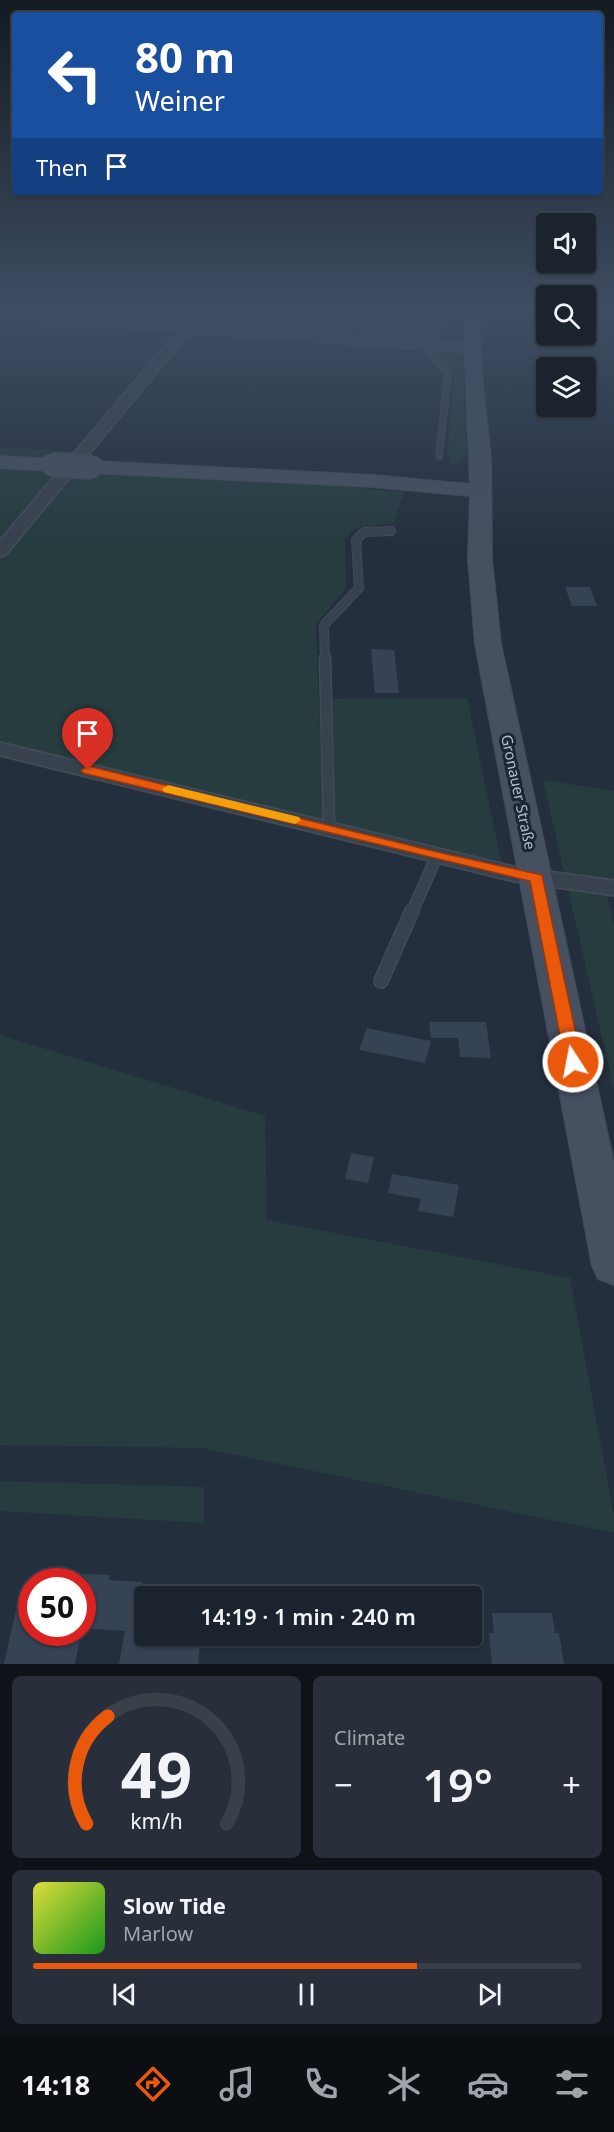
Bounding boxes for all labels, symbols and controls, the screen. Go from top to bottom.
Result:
text: 80 m [135,28,235,85]
icon: left [36,36,114,114]
text: Weiner [135,82,225,119]
icon: arrive [100,150,133,183]
text: Then [36,152,88,182]
map controls [536,213,596,417]
button: sound [536,213,596,273]
button: search [536,285,596,345]
button: layers [536,357,596,417]
pin [62,708,113,770]
icon: arrive [71,717,104,750]
street label: Gronauer Straße [497,733,541,851]
position arrow [541,1030,605,1094]
speed limit sign: 50 [18,1568,96,1646]
text: 14:19 · 1 min · 240 m [200,1601,416,1631]
text: Climate [334,1724,405,1751]
text: 49 [121,1731,192,1816]
text: 19° [422,1754,493,1815]
text: − [334,1762,353,1807]
text: + [562,1762,581,1807]
text: km/h [130,1806,183,1835]
text: Slow Tide [123,1890,226,1920]
text: Marlow [123,1920,193,1947]
icon: previous [108,1978,141,2011]
icon: pause [290,1978,323,2011]
icon: next [473,1978,506,2011]
icon: directions [132,2063,174,2105]
icon: music [216,2063,258,2105]
icon: phone [300,2063,342,2105]
icon: climate [383,2063,425,2105]
icon: car [467,2063,509,2105]
icon: filters [551,2063,593,2105]
text: 14:18 [21,2066,90,2103]

